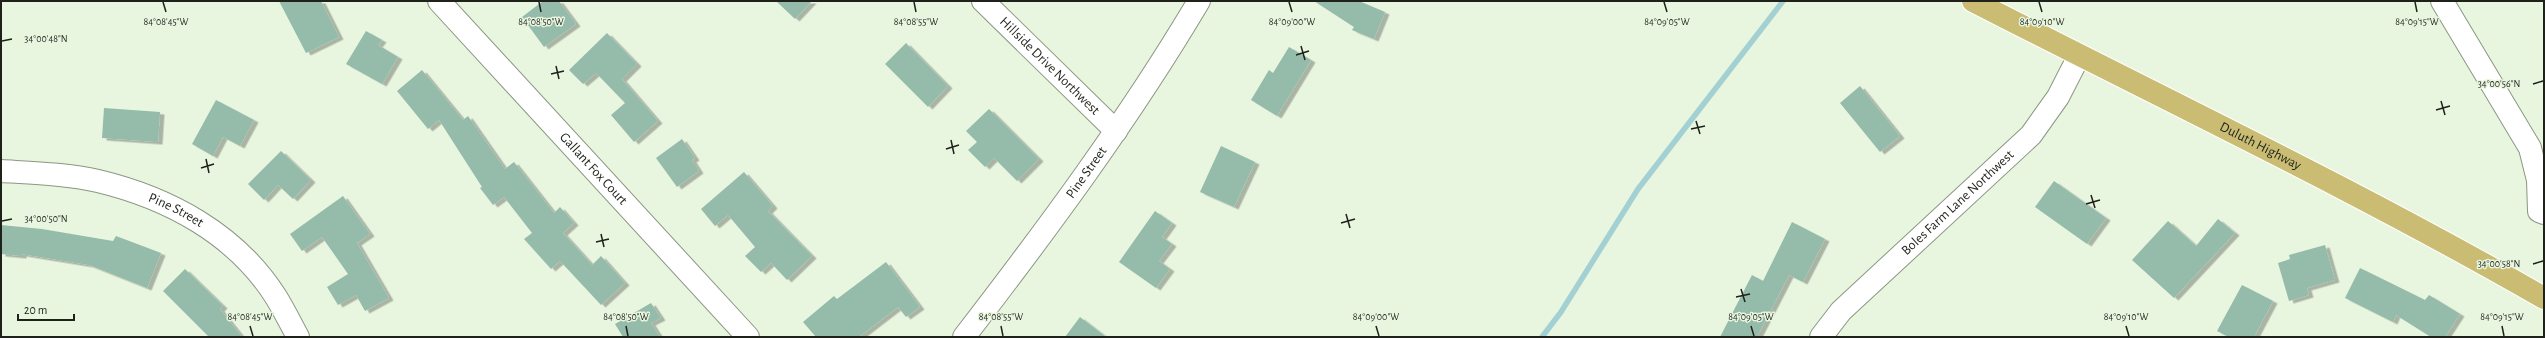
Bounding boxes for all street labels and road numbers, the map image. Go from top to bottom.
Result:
street label: Hillside Drive Northwest [997,14,1102,118]
street label: Duluth Highway [2218,120,2303,173]
street label: Gallant Fox Court [557,130,630,208]
street label: Pine Street [1063,144,1110,201]
street label: Boles Farm Lane Northwest [1899,147,2017,258]
street label: Pine Street [146,191,206,230]

